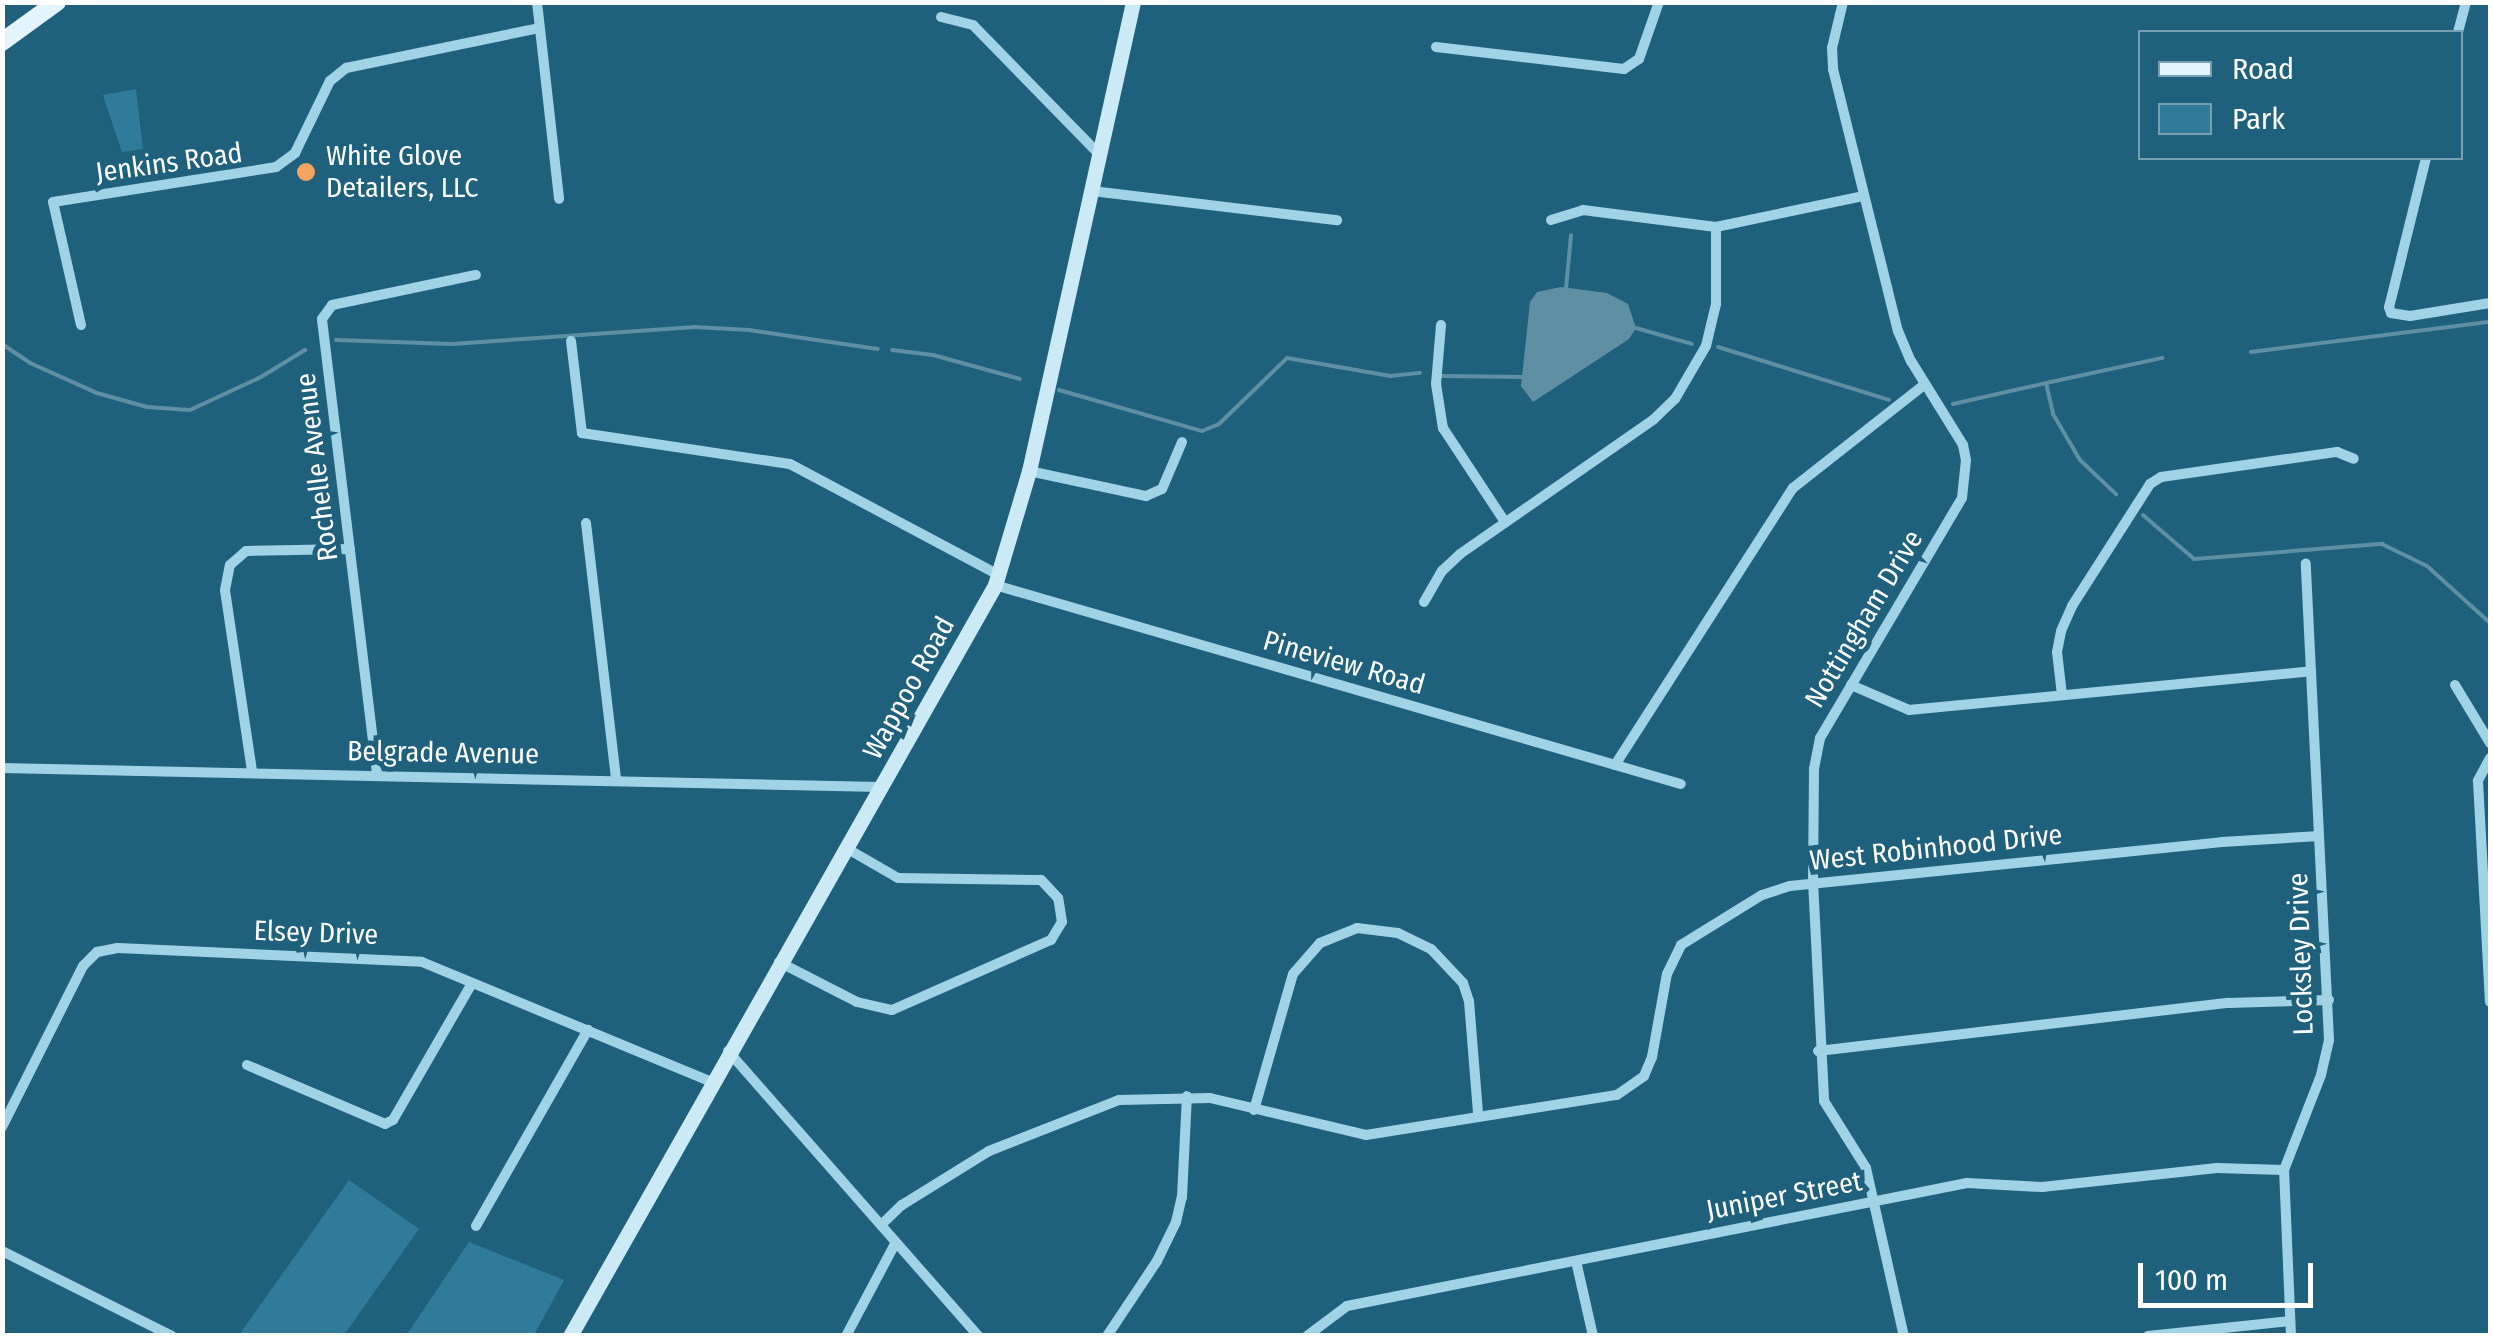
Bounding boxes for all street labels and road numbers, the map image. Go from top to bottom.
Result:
street label: Jenkins Road [94,136,244,190]
street label: Rochelle Avenue [289,371,345,563]
street label: Nottingham Drive [1798,524,1930,714]
street label: Wappoo Road [856,611,962,765]
street label: Pineview Road [1259,624,1429,702]
street label: Belgrade Avenue [347,735,539,771]
street label: West Robinhood Drive [1808,818,2064,878]
street label: Locksley Drive [2281,872,2321,1036]
street label: Elsey Drive [253,914,379,952]
street label: Juniper Street [1703,1164,1865,1228]

